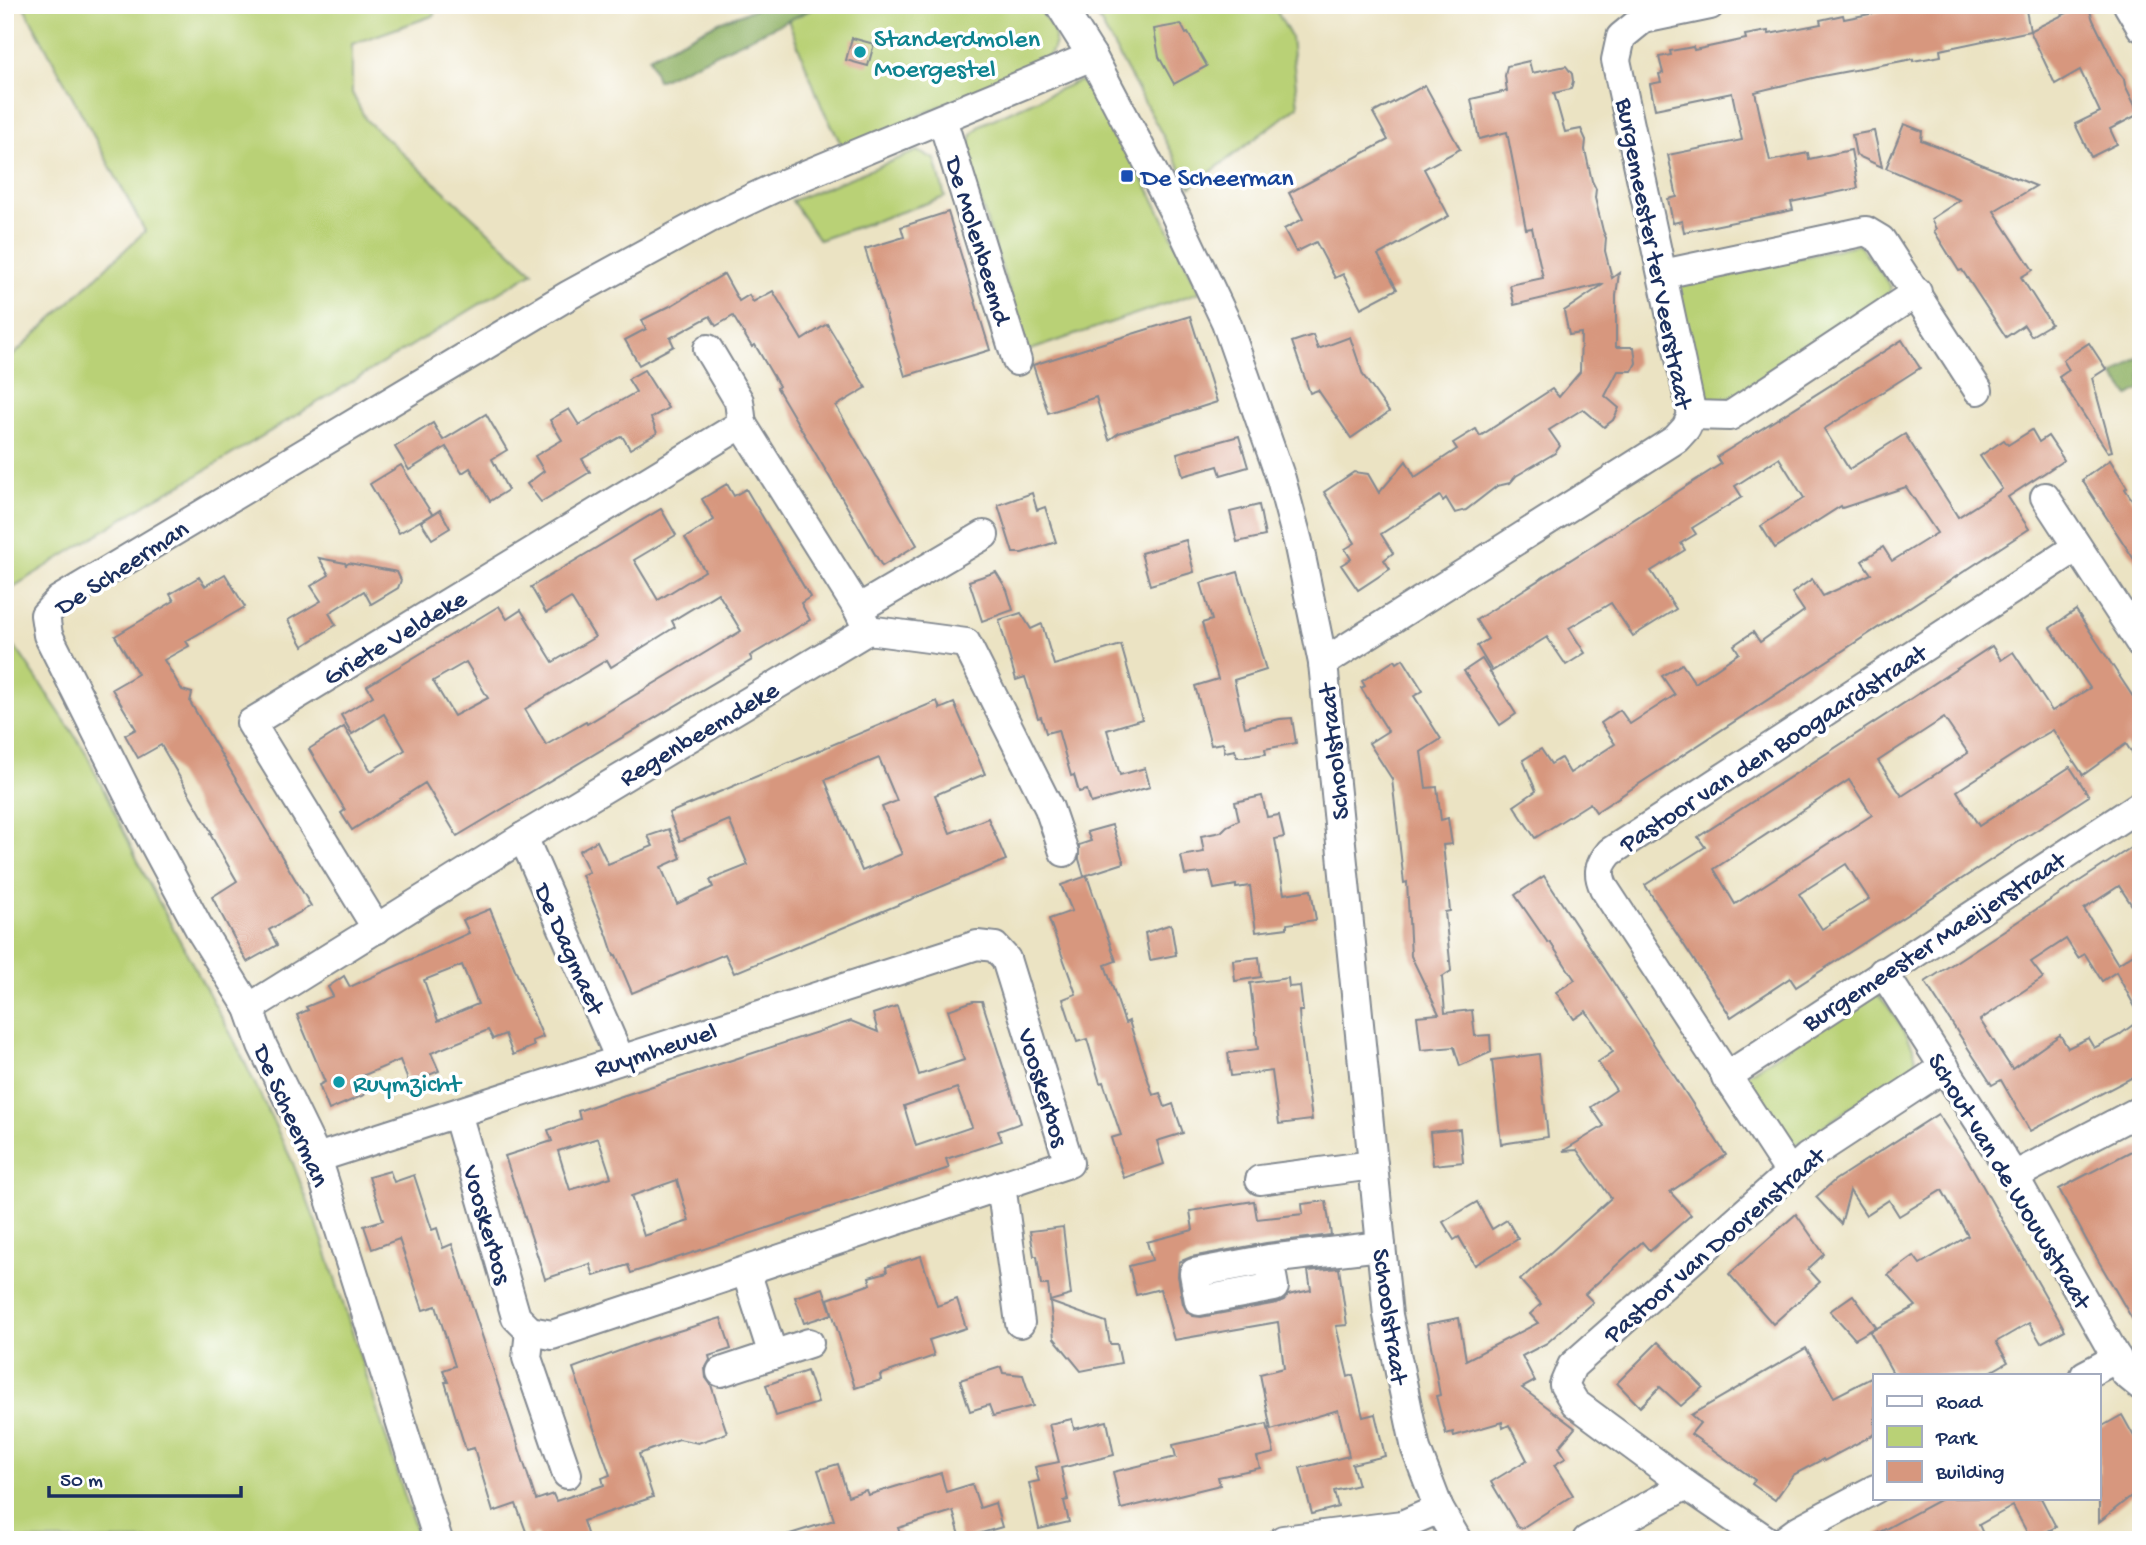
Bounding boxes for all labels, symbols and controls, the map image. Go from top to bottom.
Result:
place label: Standerdmolen Moergestel [874,26,1041,87]
marker: Standerdmolen Moergestel [852,44,868,60]
street label: Burgemeester ter Veerstraat [1606,95,1697,414]
street label: De Molenbeemd [935,152,1016,331]
place label: De Scheerman [1139,165,1294,196]
marker: De Scheerman [1119,168,1135,184]
street label: De Scheerman [49,515,196,625]
street label: Griete Veldeke [319,585,474,695]
street label: Pastoor van den Boogaardstraat [1614,638,1936,862]
street label: Regenbeemdeke [615,676,786,796]
street label: Schoolstraat [1314,680,1359,821]
street label: Burgemeester Maeijerstraat [1797,846,2075,1041]
street label: De Dagmaet [524,878,610,1022]
street label: Ruymheuvel [591,1018,722,1087]
street label: Vooskerbos [1008,1024,1074,1153]
street label: De Scheerman [243,1039,334,1193]
street label: Schout van de Wouwstraat [1918,1049,2097,1318]
place label: Ruymzicht [353,1071,463,1102]
marker: Ruymzicht [331,1074,347,1090]
street label: Pastoor van Doorenstraat [1598,1141,1835,1353]
street label: Vooskerbos [453,1161,517,1290]
street label: Schoolstraat [1363,1247,1413,1389]
legend [1873,1374,2100,1500]
text: Road [1936,1392,1984,1417]
text: Park [1935,1428,1979,1453]
scale bar [49,1454,242,1498]
text: Building [1935,1462,2005,1487]
text: 50 m [60,1470,103,1495]

